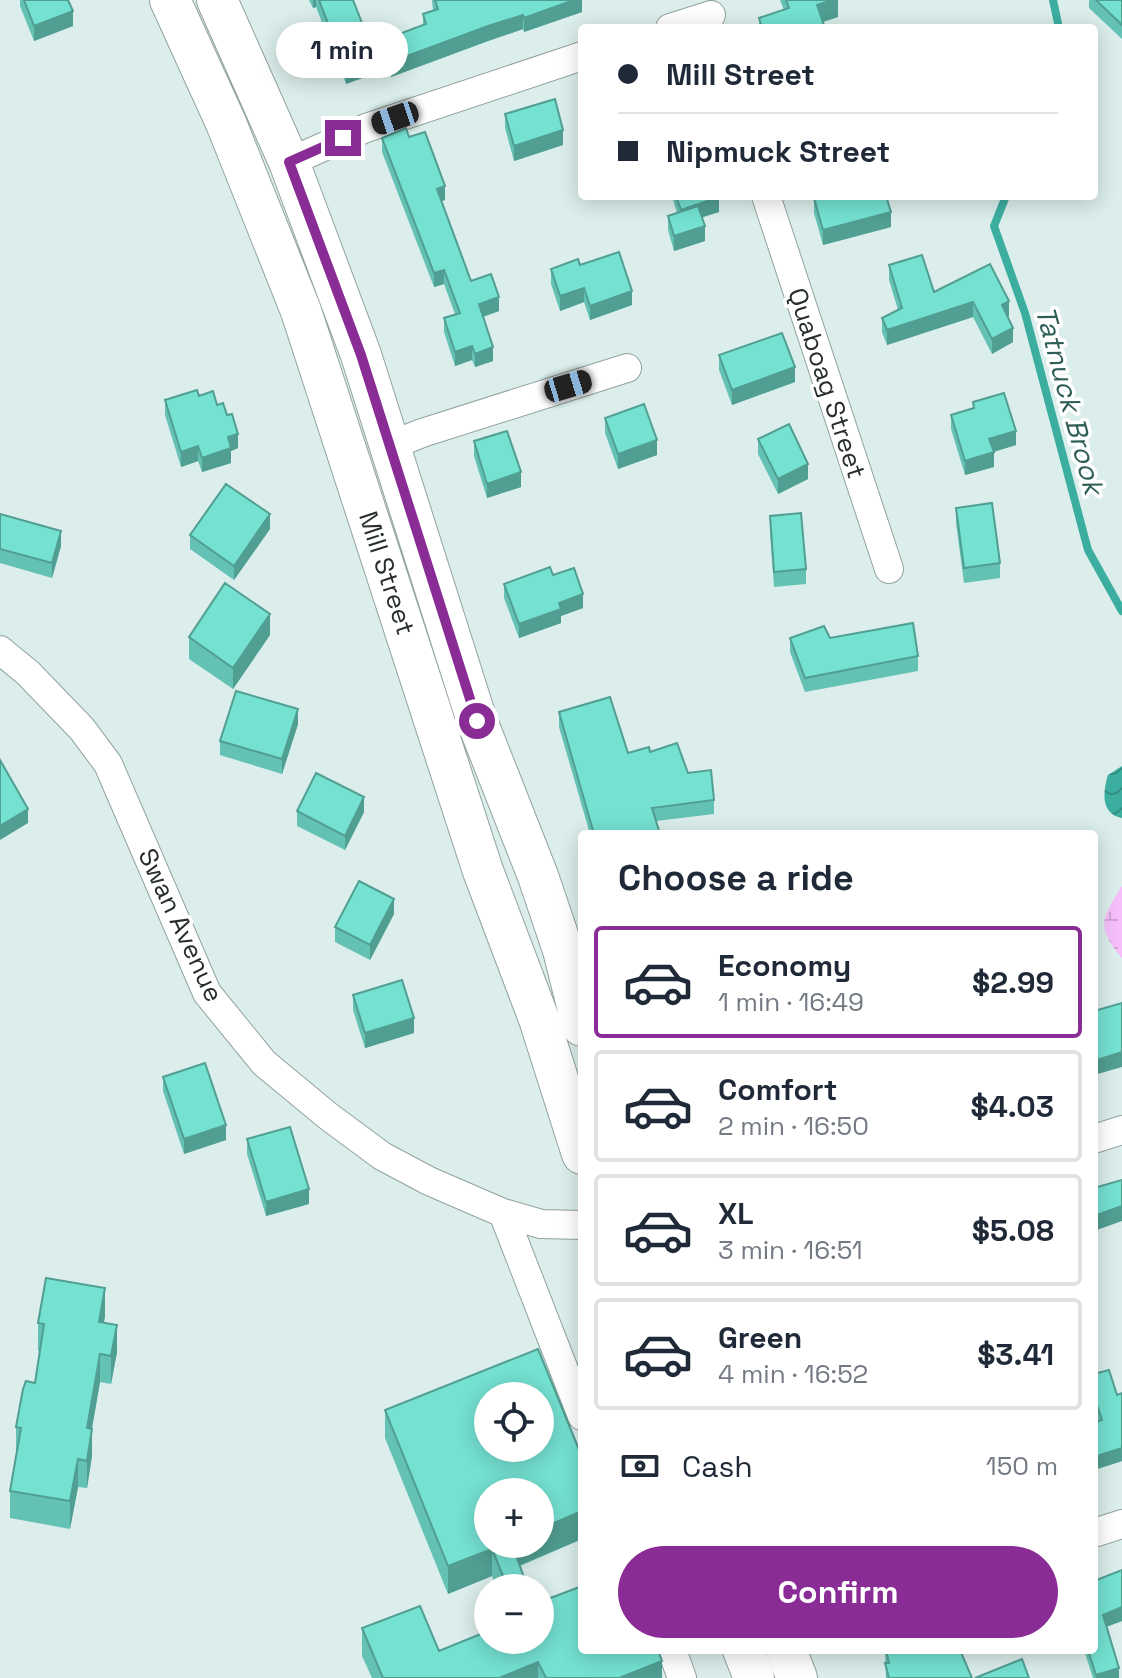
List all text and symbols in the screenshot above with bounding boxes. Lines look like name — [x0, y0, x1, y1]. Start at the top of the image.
callout: 1 min — [277, 22, 409, 78]
text: 1 min — [310, 33, 374, 67]
text: Mill Street — [666, 55, 815, 94]
car — [368, 99, 422, 137]
route end — [325, 120, 361, 156]
text: Nipmuck Street — [666, 132, 890, 171]
street label: Quaboag Street — [780, 283, 874, 483]
water label: Tatnuck Brook — [1028, 302, 1113, 501]
car — [542, 368, 594, 404]
street label: Mill Street — [351, 507, 423, 639]
route start — [459, 703, 495, 739]
street label: Swan Avenue — [131, 843, 231, 1007]
text: Choose a ride — [618, 855, 854, 901]
icon: car — [622, 946, 694, 1018]
text: Economy — [718, 946, 851, 985]
text: $2.99 — [972, 963, 1054, 1002]
text: 1 min · 16:49 — [718, 985, 864, 1019]
icon: car — [622, 1070, 694, 1142]
text: Comfort — [718, 1070, 837, 1109]
text: $4.03 — [970, 1087, 1054, 1126]
text: 2 min · 16:50 — [718, 1109, 869, 1143]
icon: car — [622, 1194, 694, 1266]
text: XL — [718, 1194, 754, 1233]
text: $5.08 — [972, 1211, 1054, 1250]
text: 3 min · 16:51 — [718, 1233, 863, 1267]
icon: car — [622, 1318, 694, 1390]
text: Green — [718, 1318, 802, 1357]
text: $3.41 — [977, 1335, 1054, 1374]
text: 4 min · 16:52 — [718, 1357, 868, 1391]
map controls — [474, 1382, 554, 1654]
button: locate — [474, 1382, 554, 1462]
icon: cash — [618, 1444, 662, 1488]
text: Cash — [682, 1447, 753, 1486]
text: 150 m — [986, 1449, 1058, 1483]
button: + — [474, 1478, 554, 1558]
button: Confirm — [618, 1546, 1058, 1638]
button: − — [474, 1574, 554, 1654]

